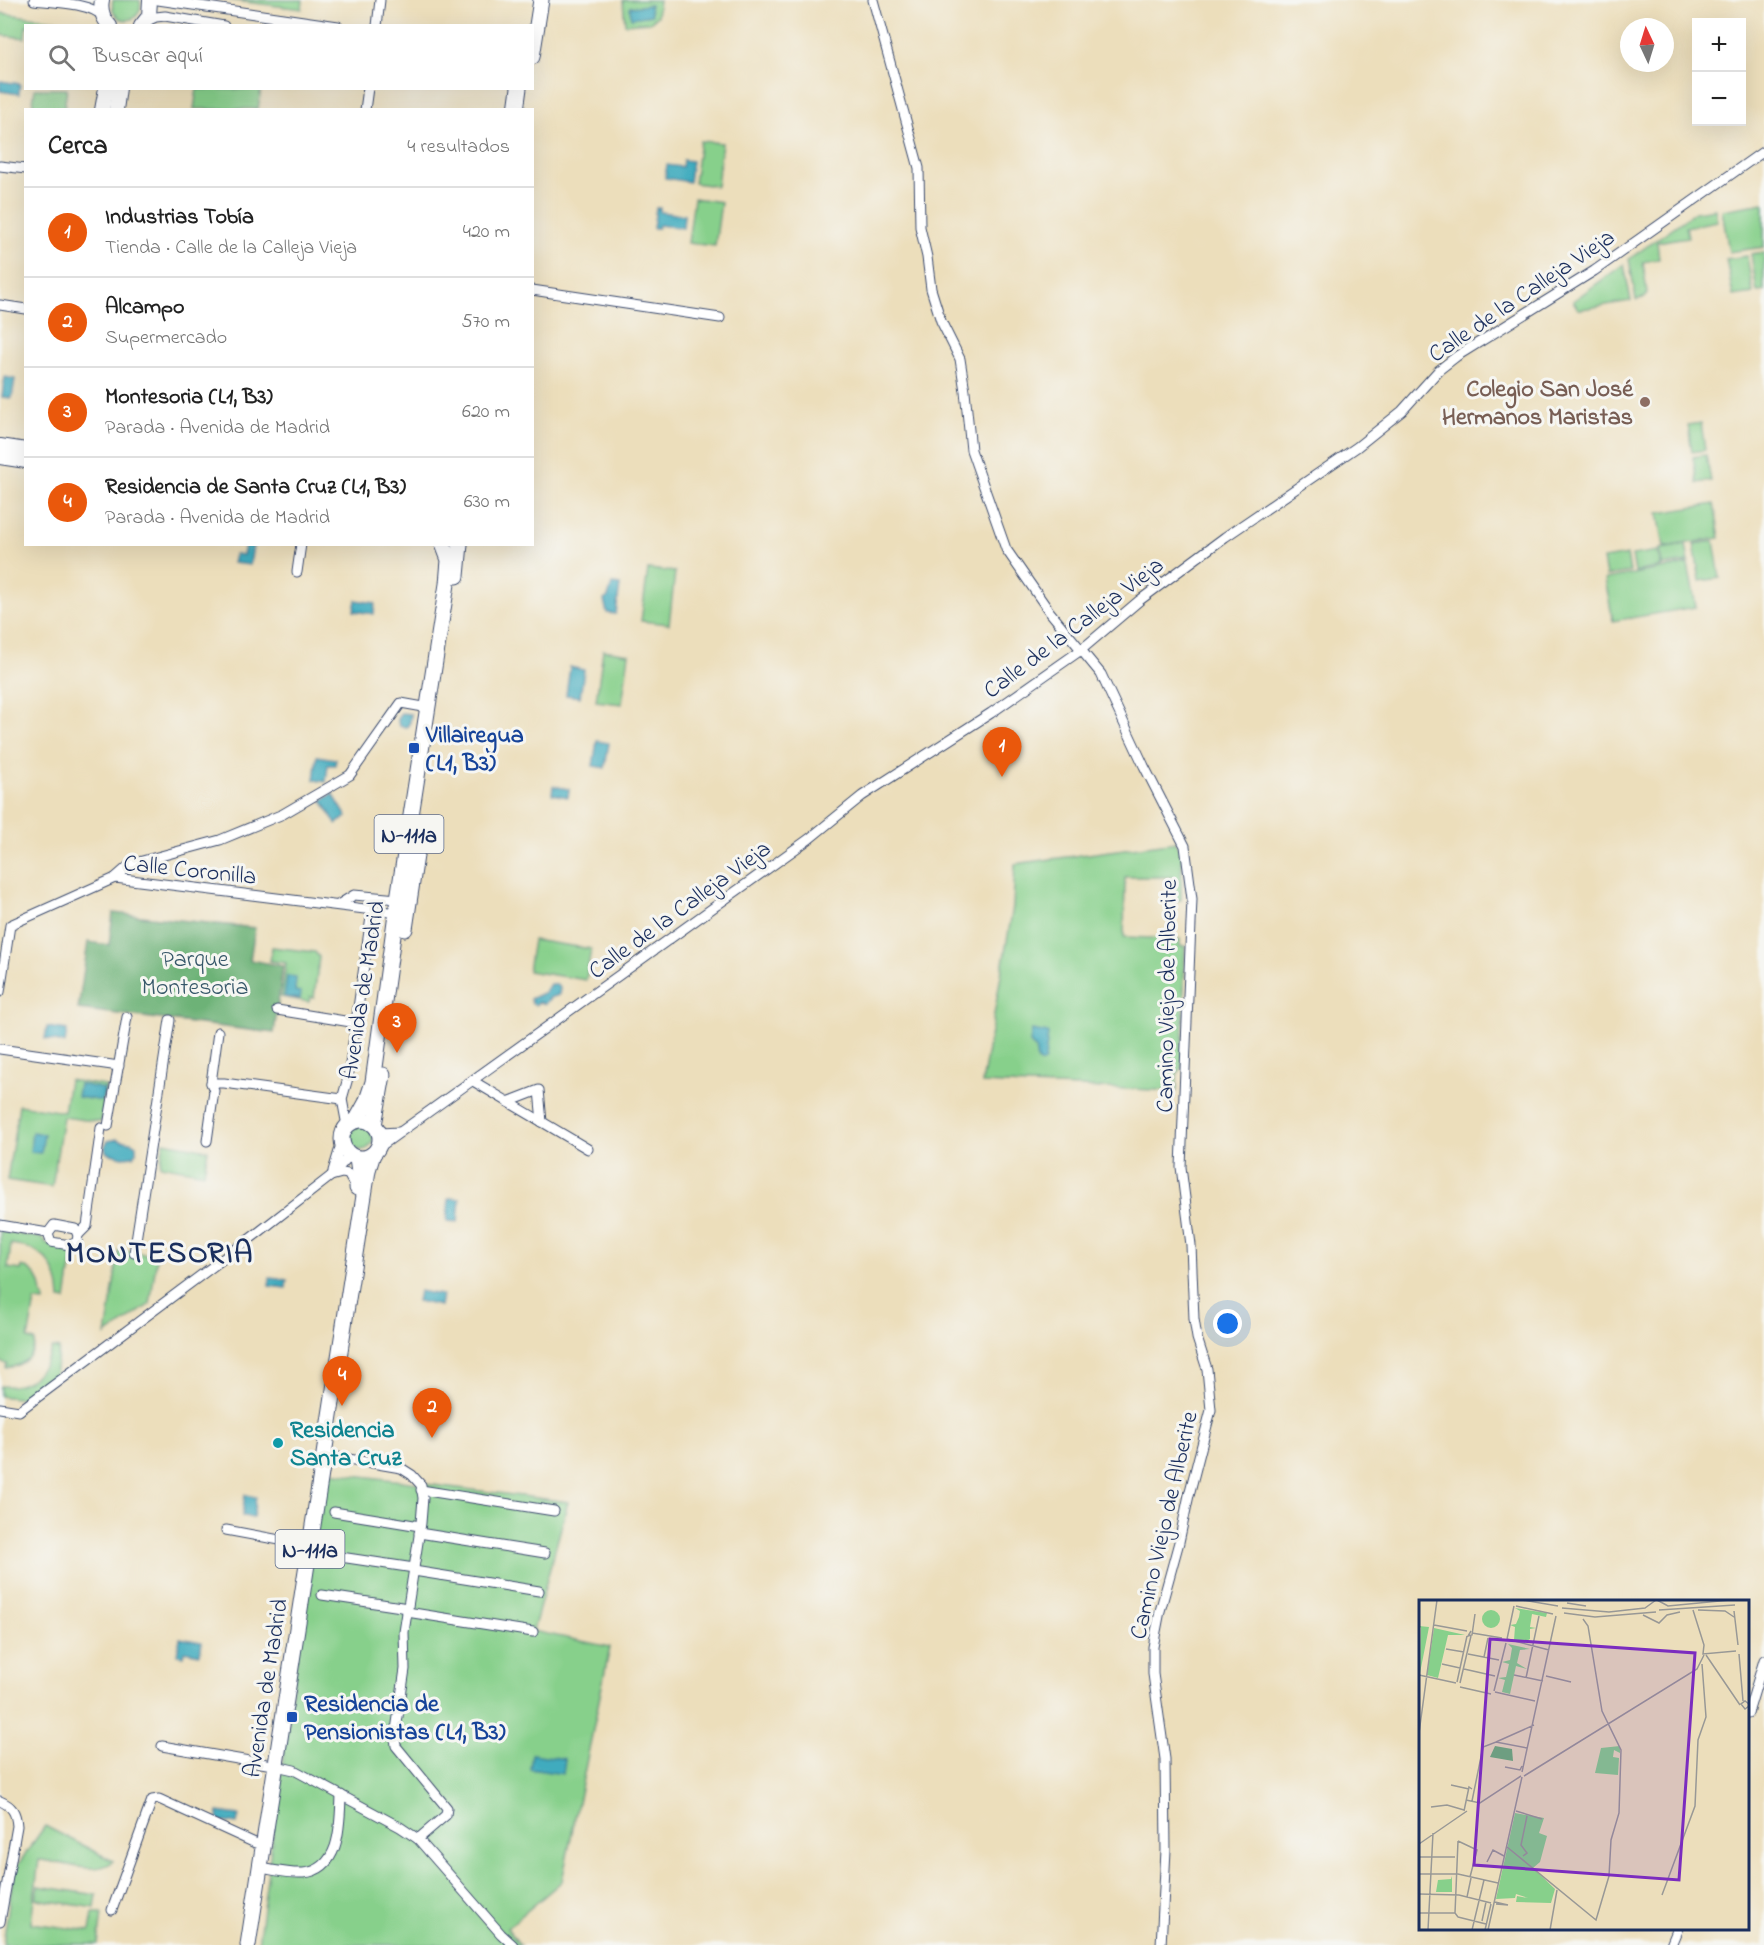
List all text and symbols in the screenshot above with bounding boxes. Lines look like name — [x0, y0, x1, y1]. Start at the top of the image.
north arrow — [1620, 18, 1674, 72]
map controls — [1692, 18, 1746, 126]
button: + — [1692, 18, 1746, 72]
search box — [24, 24, 534, 90]
icon: search — [45, 41, 78, 74]
text: Buscar aquí — [93, 41, 203, 73]
button: − — [1692, 72, 1746, 126]
text: Cerca — [48, 128, 108, 166]
text: 4 resultados — [407, 133, 510, 162]
text: Industrias Tobía — [105, 202, 254, 234]
text: 1 — [64, 218, 71, 247]
text: 420 m — [463, 218, 510, 247]
street label: Calle de la Calleja Vieja — [1422, 222, 1623, 373]
text: Tienda · Calle de la Calleja Vieja — [105, 234, 357, 263]
text: Alcampo — [105, 292, 184, 324]
text: 2 — [63, 308, 72, 337]
text: 570 m — [461, 308, 510, 337]
text: Supermercado — [105, 324, 227, 353]
place label: Colegio San José Hermanos Maristas — [1442, 373, 1634, 436]
text: Montesoria (L1, B3) — [105, 382, 273, 414]
marker: Colegio San José Hermanos Maristas — [1638, 395, 1652, 409]
text: 3 — [63, 398, 72, 427]
text: 620 m — [462, 398, 510, 427]
text: Parada · Avenida de Madrid — [105, 414, 330, 443]
text: Residencia de Santa Cruz (L1, B3) — [105, 472, 406, 504]
text: 4 — [63, 488, 72, 517]
text: 630 m — [464, 488, 510, 517]
text: Parada · Avenida de Madrid — [105, 504, 330, 533]
street label: Calle de la Calleja Vieja — [977, 549, 1172, 709]
place label: Villairegua (L1, B3) — [425, 719, 524, 782]
pin: 1 — [982, 728, 1022, 777]
marker: Villairegua (L1, B3) — [407, 741, 421, 755]
road number: N-111a — [374, 815, 444, 853]
street label: Calle de la Calleja Vieja — [582, 833, 779, 989]
street label: Calle Coronilla — [121, 847, 258, 896]
street label: Camino Viejo de Alberite — [1149, 879, 1188, 1113]
street label: Avenida de Madrid — [333, 898, 396, 1082]
park label: Parque Montesoria — [141, 943, 249, 1006]
pin: 3 — [378, 1004, 416, 1053]
district label: MONTESORIA — [66, 1233, 254, 1277]
your location — [1213, 1309, 1242, 1338]
pin: 4 — [322, 1356, 362, 1406]
pin: 2 — [412, 1388, 452, 1438]
street label: Camino Viejo de Alberite — [1122, 1408, 1209, 1643]
place label: Residencia Santa Cruz — [290, 1414, 402, 1477]
marker: Residencia Santa Cruz — [271, 1436, 285, 1450]
road number: N-111a — [276, 1530, 344, 1568]
street label: Avenida de Madrid — [236, 1596, 299, 1780]
inset map — [1419, 1600, 1749, 1930]
place label: Residencia de Pensionistas (L1, B3) — [304, 1688, 506, 1751]
marker: Residencia de Pensionistas (L1, B3) — [285, 1710, 299, 1724]

